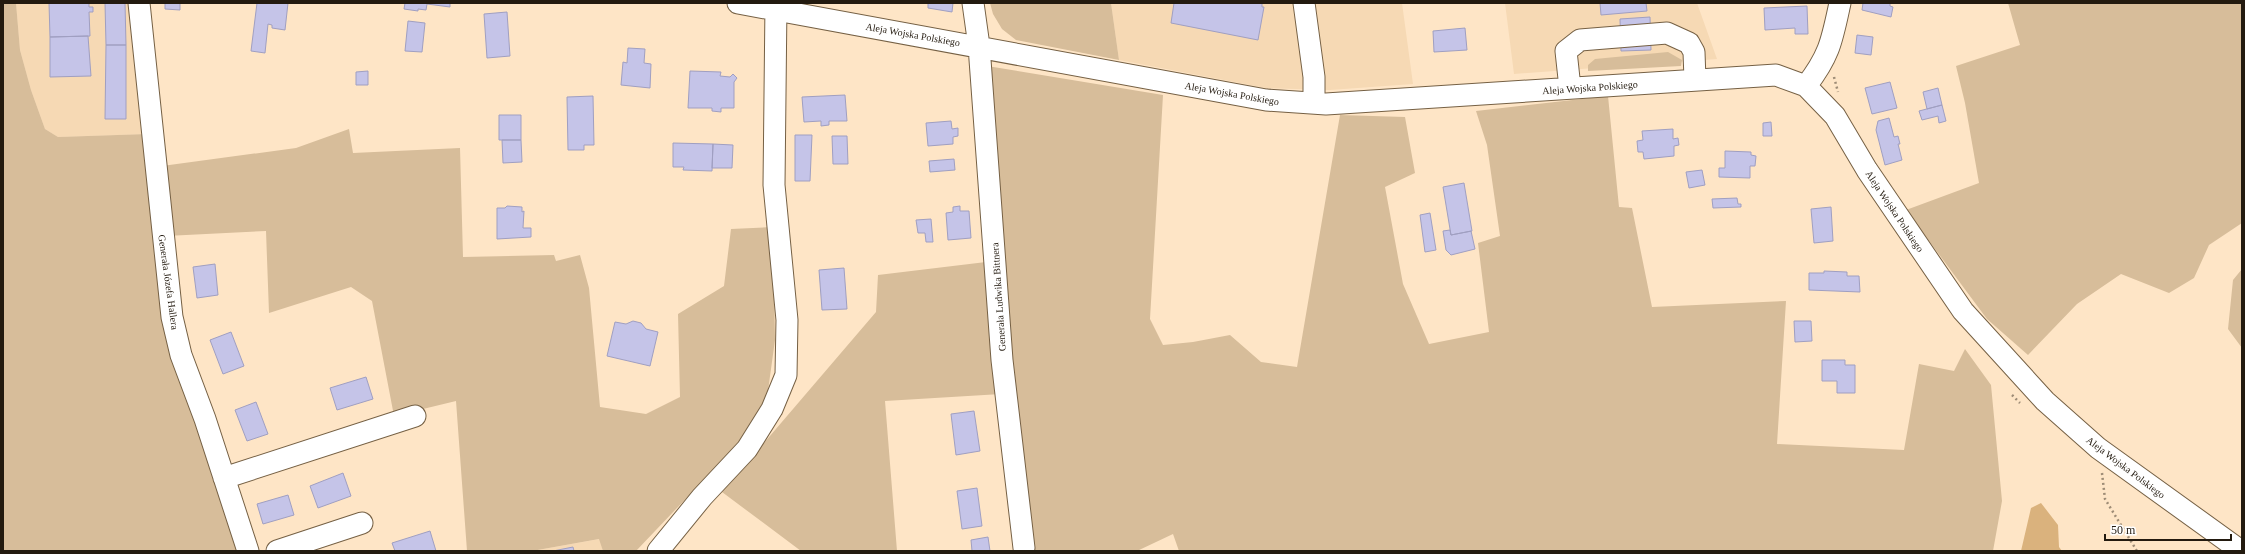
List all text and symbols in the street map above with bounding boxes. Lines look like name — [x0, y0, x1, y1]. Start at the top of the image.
street label: Aleja Wojska Polskiego — [865, 21, 961, 48]
street label: Aleja Wojska Polskiego — [1542, 79, 1638, 96]
street label: Aleja Wojska Polskiego — [1184, 80, 1280, 107]
street label: Aleja Wojska Polskiego — [1863, 169, 1926, 254]
street label: Generała Józefa Hallera — [156, 234, 181, 331]
street label: Generała Ludwika Bittnera — [989, 242, 1008, 352]
street label: Aleja Wojska Polskiego — [2084, 434, 2167, 501]
scale bar — [2105, 516, 2231, 542]
text: 50 m — [2111, 523, 2136, 537]

